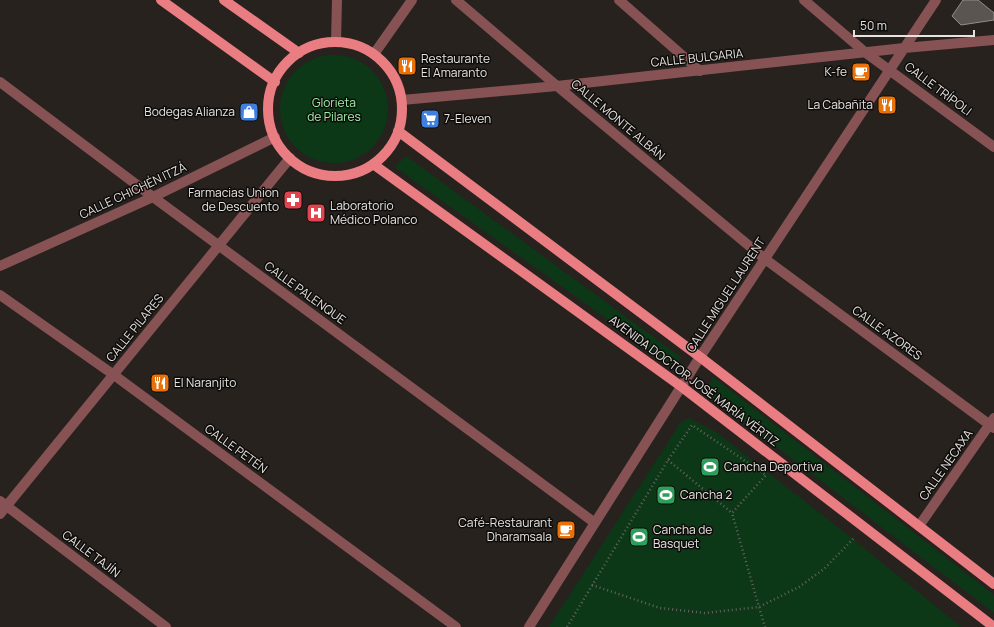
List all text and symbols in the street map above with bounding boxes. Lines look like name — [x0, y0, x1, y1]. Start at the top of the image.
scale bar — [854, 12, 974, 38]
text: 50 m — [860, 17, 887, 34]
street label: CALLE BULGARIA — [650, 44, 744, 71]
place label: Restaurante El Amaranto — [421, 50, 490, 81]
restaurant icon: Restaurante El Amaranto — [396, 55, 418, 77]
street label: CALLE TRÍPOLI — [901, 58, 975, 119]
cafe icon: K-fe — [850, 61, 872, 83]
place label: K-fe — [824, 63, 847, 80]
street label: CALLE MONTE ALBÁN — [568, 75, 669, 164]
park label: Glorieta de Pilares — [307, 94, 361, 125]
restaurant icon: La Cabañita — [876, 94, 898, 116]
place label: La Cabañita — [807, 96, 873, 113]
shop icon: Bodegas Alianza — [238, 101, 260, 123]
place label: Bodegas Alianza — [144, 103, 235, 120]
supermarket icon: 7-Eleven — [419, 108, 441, 130]
place label: 7-Eleven — [444, 110, 491, 127]
street label: CALLE CHICHÉN ITZÁ — [77, 158, 189, 223]
place label: Farmacias Union de Descuento — [188, 184, 279, 215]
pharmacy icon: Farmacias Union de Descuento — [282, 189, 304, 211]
place label: Laboratorio Médico Polanco — [330, 197, 417, 228]
hospital icon: Laboratorio Médico Polanco — [305, 202, 327, 224]
street label: CALLE MIGUEL LAURENT — [682, 233, 770, 355]
street label: CALLE PALENQUE — [261, 257, 350, 328]
street label: CALLE PILARES — [102, 290, 167, 365]
street label: CALLE AZORES — [849, 301, 926, 364]
street label: AVENIDA DOCTOR JOSÉ MARÍA VÉRTIZ — [606, 311, 783, 450]
restaurant icon: El Naranjito — [149, 372, 171, 394]
place label: El Naranjito — [174, 374, 236, 391]
street label: CALLE PETÉN — [201, 420, 271, 477]
street label: CALLE NECAXA — [915, 426, 977, 504]
sports icon: Cancha Deportiva — [699, 456, 721, 478]
place label: Cancha Deportiva — [724, 458, 823, 475]
sports icon: Cancha 2 — [655, 484, 677, 506]
place label: Cancha 2 — [680, 486, 732, 503]
place label: Café-Restaurant Dharamsala — [458, 514, 552, 545]
cafe icon: Café-Restaurant Dharamsala — [555, 519, 577, 541]
place label: Cancha de Basquet — [653, 521, 712, 552]
street label: CALLE TAJÍN — [59, 526, 124, 581]
sports icon: Cancha de Basquet — [628, 526, 650, 548]

